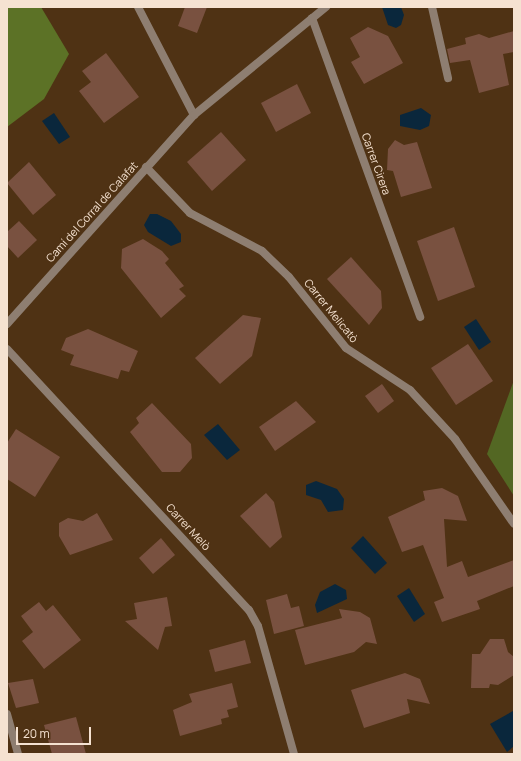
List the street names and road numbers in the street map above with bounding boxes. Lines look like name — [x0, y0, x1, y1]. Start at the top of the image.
street label: Carrer Cirera — [359, 131, 393, 197]
street label: Camí del Corral de Calafat — [43, 159, 141, 265]
street label: Carrer Melicatò — [301, 277, 361, 345]
street label: Carrer Melò — [163, 501, 213, 553]

